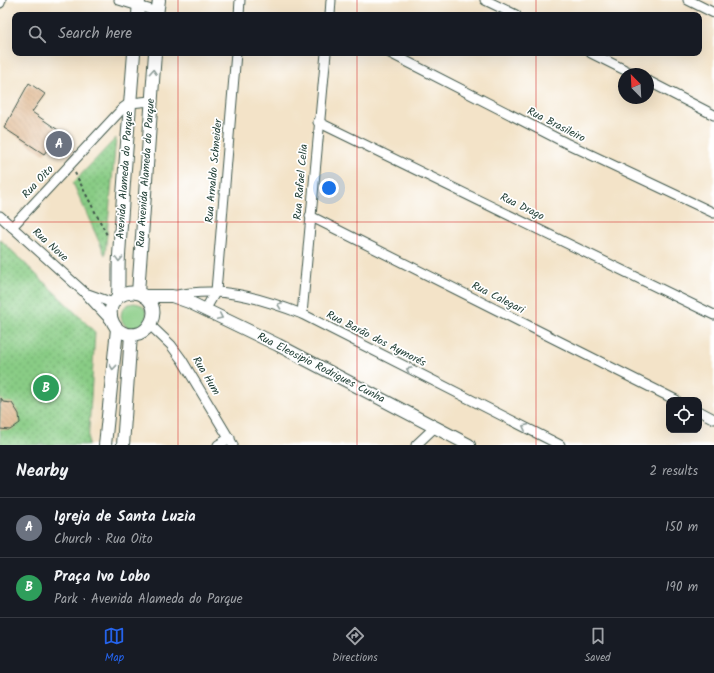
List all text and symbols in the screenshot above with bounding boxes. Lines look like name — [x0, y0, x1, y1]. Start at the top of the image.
search box — [12, 12, 702, 56]
text: Search here — [58, 22, 132, 46]
icon: search — [26, 23, 48, 45]
north arrow — [618, 68, 654, 104]
one-way arrow — [149, 69, 158, 75]
street label: Rua Avenida Alameda do Parque — [132, 98, 160, 248]
street label: Rua Brasileiro — [524, 103, 588, 147]
street label: Avenida Alameda do Parque — [112, 110, 138, 240]
street label: Rua Arnaldo Schneider — [200, 117, 228, 224]
pin: A — [46, 129, 72, 159]
street label: Rua Rafael Celia — [289, 143, 313, 221]
street label: Rua Oito — [18, 161, 58, 203]
your location — [319, 178, 339, 198]
street label: Rua Drago — [497, 189, 547, 225]
street label: Rua Nove — [28, 224, 72, 266]
one-way arrow — [115, 256, 123, 262]
street label: Rua Calegari — [468, 277, 528, 319]
one-way arrow — [276, 302, 283, 310]
street label: Rua Barão dos Aymorés — [323, 306, 429, 372]
one-way arrow — [216, 312, 223, 320]
street label: Rua Eleosipio Rodrigues Cunha — [254, 328, 388, 408]
street label: Rua Hum — [187, 353, 225, 399]
one-way arrow — [109, 364, 118, 370]
one-way arrow — [405, 367, 413, 374]
pin: B — [33, 373, 59, 403]
map controls — [666, 397, 702, 433]
button: locate — [666, 397, 702, 433]
one-way arrow — [522, 424, 529, 432]
text: Nearby — [16, 458, 68, 485]
text: 2 results — [650, 461, 698, 482]
text: Igreja de Santa Luzia — [54, 505, 196, 529]
text: A — [25, 517, 33, 538]
text: 150 m — [665, 517, 698, 538]
text: Church · Rua Oito — [54, 529, 153, 550]
text: Praça Ivo Lobo — [54, 565, 150, 589]
text: B — [25, 577, 33, 598]
text: 190 m — [666, 577, 698, 598]
text: Park · Avenida Alameda do Parque — [54, 589, 243, 610]
tab: Map — [103, 625, 125, 667]
tab: Directions — [332, 625, 378, 667]
tab: Saved — [585, 625, 611, 667]

